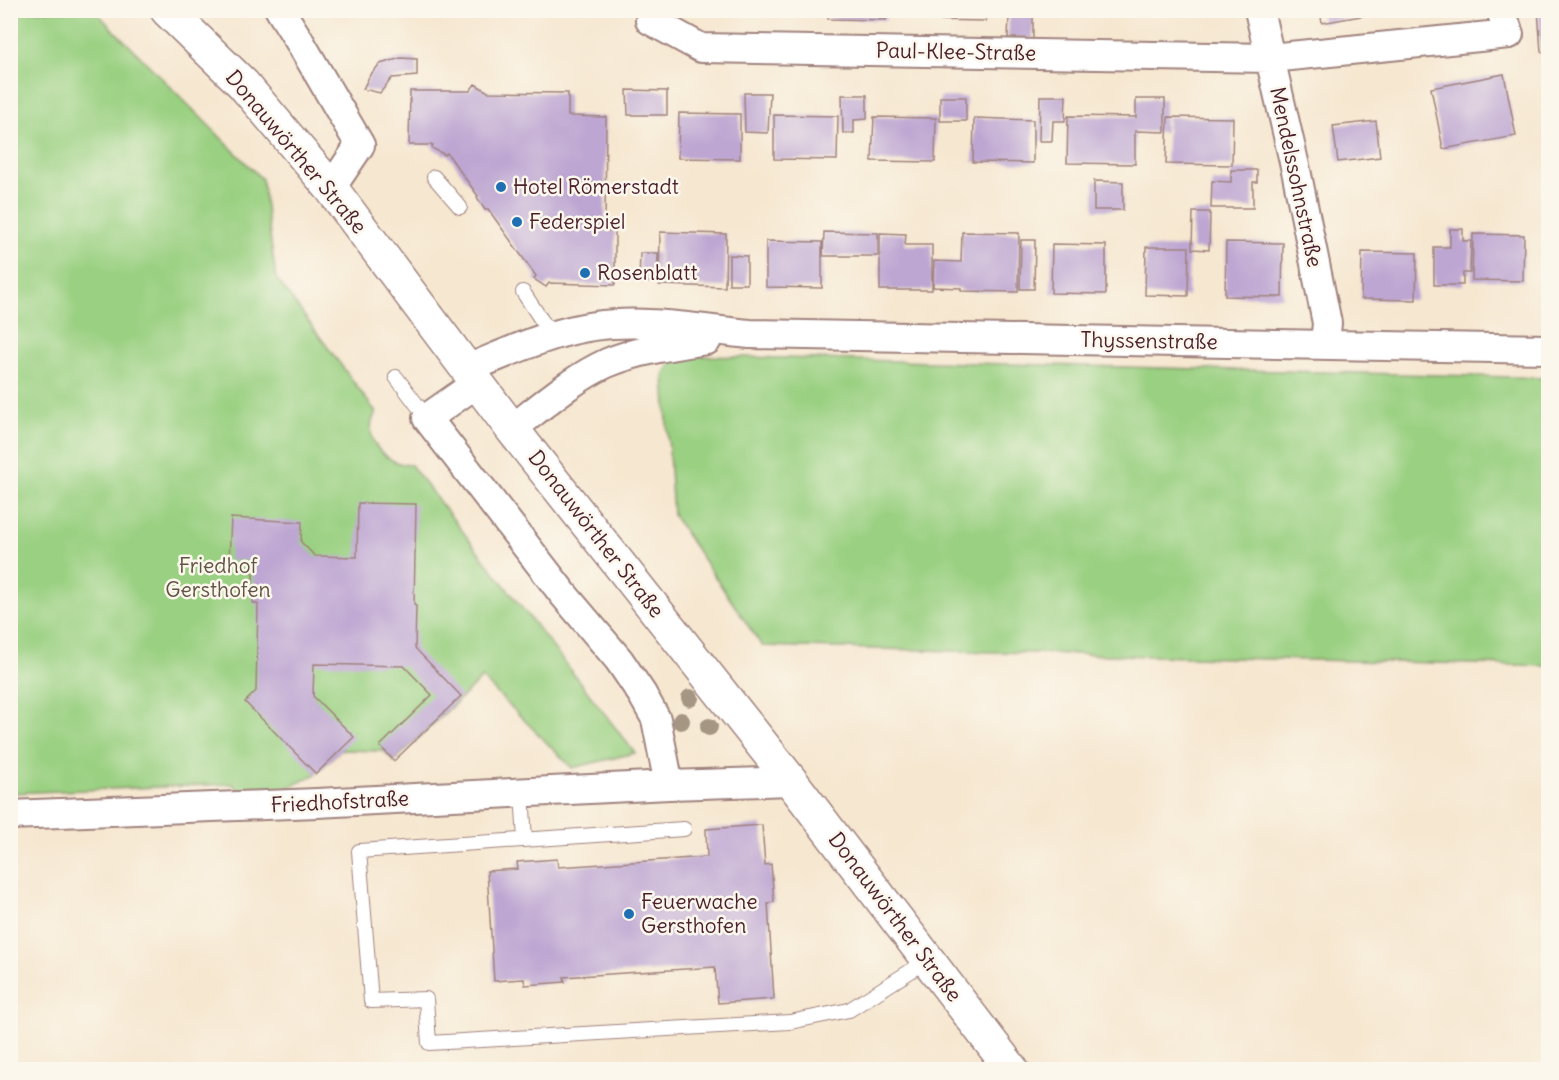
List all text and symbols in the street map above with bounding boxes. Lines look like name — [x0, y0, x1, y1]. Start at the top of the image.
street label: Paul-Klee-Straße — [876, 37, 1036, 66]
street label: Donauwörther Straße — [220, 64, 373, 239]
street label: Mendelssohnstraße — [1264, 84, 1329, 269]
place label: Hotel Römerstadt — [513, 173, 679, 200]
marker: Hotel Römerstadt — [494, 180, 508, 194]
place label: Federspiel — [529, 208, 625, 235]
marker: Federspiel — [510, 215, 524, 229]
place label: Rosenblatt — [597, 259, 697, 286]
marker: Rosenblatt — [578, 266, 592, 280]
street label: Thyssenstraße — [1080, 326, 1218, 355]
street label: Donauwörther Straße — [523, 444, 670, 623]
park label: Friedhof Gersthofen — [165, 552, 271, 603]
street label: Friedhofstraße — [270, 784, 410, 819]
street label: Donauwörther Straße — [823, 827, 968, 1007]
place label: Feuerwache Gersthofen — [641, 888, 758, 939]
marker: Feuerwache Gersthofen — [622, 907, 636, 921]

